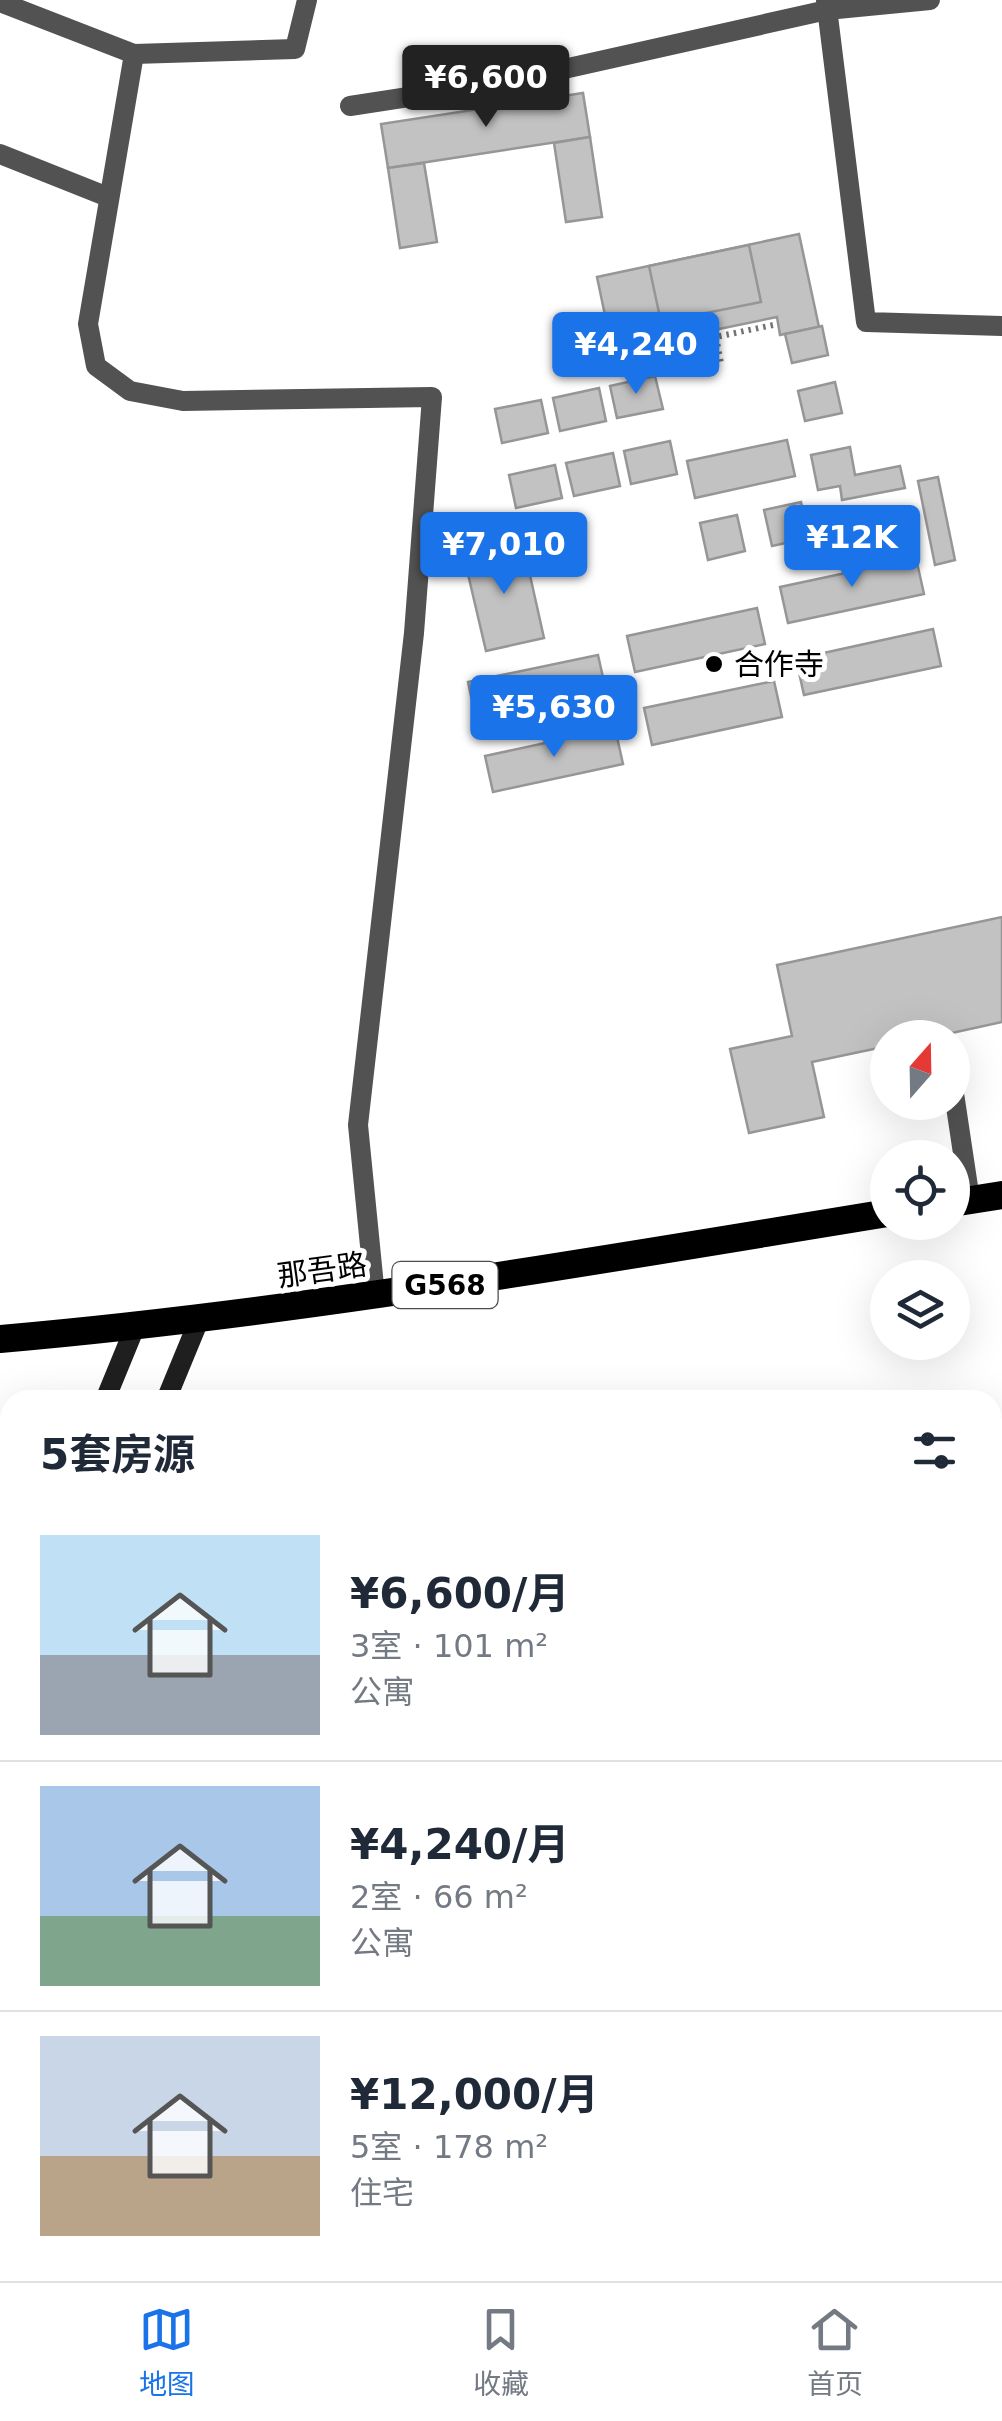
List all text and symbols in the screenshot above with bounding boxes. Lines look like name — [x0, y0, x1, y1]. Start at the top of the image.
pin: ¥6,600 — [405, 45, 567, 130]
text: ¥6,600 — [424, 58, 548, 96]
pin: ¥4,240 — [555, 312, 717, 397]
text: ¥4,240 — [574, 325, 698, 363]
pin: ¥12K — [793, 505, 911, 590]
pin: ¥7,010 — [423, 512, 585, 597]
text: ¥12K — [806, 518, 898, 556]
text: ¥7,010 — [442, 525, 566, 563]
place label: 合作寺 — [734, 647, 824, 682]
marker: 合作寺 — [703, 653, 725, 675]
pin: ¥5,630 — [473, 675, 635, 760]
text: ¥5,630 — [492, 688, 616, 726]
north arrow — [870, 1020, 970, 1120]
map controls — [870, 1020, 970, 1360]
button: locate — [870, 1140, 970, 1240]
street label: 那吾路 — [275, 1246, 369, 1294]
button: layers — [870, 1260, 970, 1360]
road number: G568 — [392, 1262, 498, 1308]
icon: filters — [907, 1423, 962, 1478]
text: 5套房源 — [40, 1430, 195, 1479]
text: ¥6,600/月 — [350, 1569, 569, 1618]
icon: home — [120, 1575, 240, 1695]
text: 3室 · 101 m² — [350, 1627, 548, 1665]
text: 公寓 — [350, 1673, 414, 1711]
text: ¥4,240/月 — [350, 1820, 569, 1869]
icon: home — [120, 1826, 240, 1946]
text: 2室 · 66 m² — [350, 1878, 528, 1916]
text: 公寓 — [350, 1924, 414, 1962]
text: ¥12,000/月 — [350, 2070, 599, 2119]
icon: home — [120, 2076, 240, 2196]
text: 5室 · 178 m² — [350, 2128, 548, 2166]
text: 住宅 — [350, 2174, 414, 2212]
tab: 地图 — [139, 2302, 195, 2402]
tab: 收藏 — [473, 2302, 529, 2402]
tab: 首页 — [807, 2302, 863, 2402]

